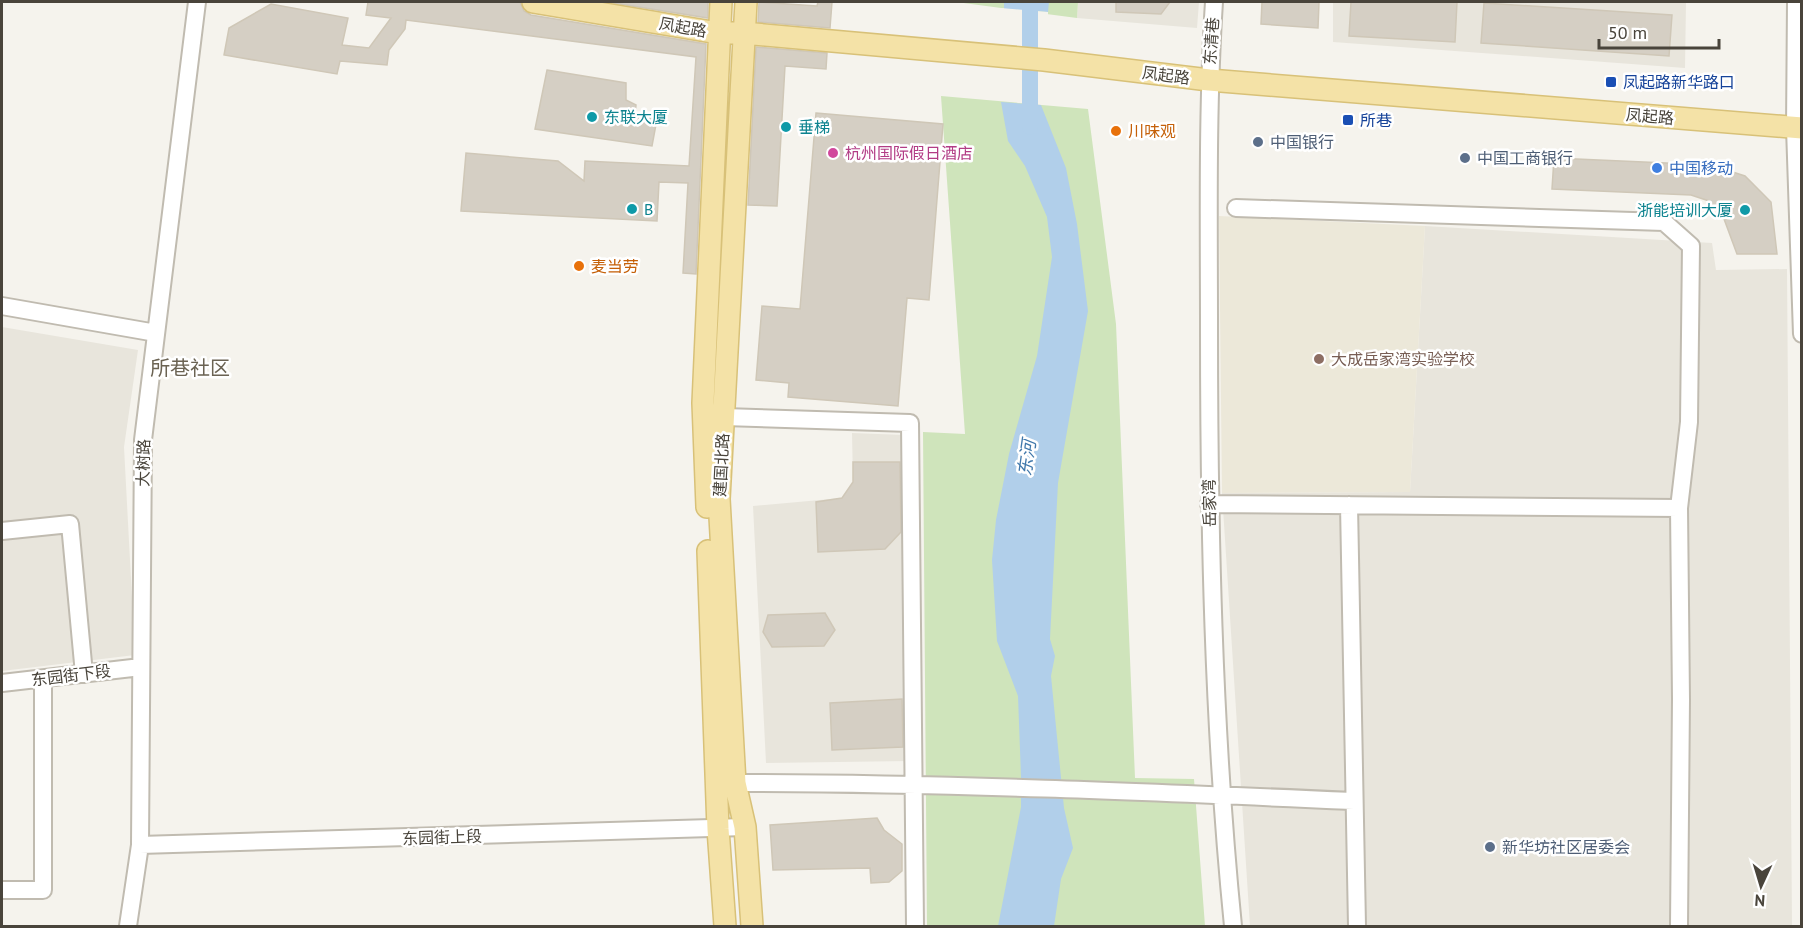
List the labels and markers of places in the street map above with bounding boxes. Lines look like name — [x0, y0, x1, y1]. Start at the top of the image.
place label: 凤起路新华路口 — [1623, 72, 1735, 92]
marker: 凤起路新华路口 — [1604, 75, 1618, 89]
place label: 东联大厦 — [604, 107, 668, 127]
marker: 东联大厦 — [585, 110, 599, 124]
place label: 所巷 — [1360, 110, 1392, 130]
marker: 所巷 — [1341, 113, 1355, 127]
place label: 垂梯 — [798, 117, 830, 137]
marker: 垂梯 — [779, 120, 793, 134]
place label: 川味观 — [1128, 121, 1176, 141]
marker: 川味观 — [1109, 124, 1123, 138]
place label: 中国银行 — [1270, 132, 1334, 152]
marker: 中国银行 — [1251, 135, 1265, 149]
place label: 杭州国际假日酒店 — [845, 143, 973, 163]
marker: 杭州国际假日酒店 — [826, 146, 840, 160]
place label: 中国工商银行 — [1477, 148, 1573, 168]
marker: 中国工商银行 — [1458, 151, 1472, 165]
place label: 中国移动 — [1669, 158, 1733, 178]
marker: 中国移动 — [1650, 161, 1664, 175]
place label: B — [644, 199, 653, 219]
place label: 浙能培训大厦 — [1637, 200, 1733, 220]
marker: B — [625, 202, 639, 216]
marker: 浙能培训大厦 — [1738, 203, 1752, 217]
place label: 麦当劳 — [591, 256, 639, 276]
marker: 麦当劳 — [572, 259, 586, 273]
place label: 大成岳家湾实验学校 — [1331, 349, 1475, 369]
marker: 大成岳家湾实验学校 — [1312, 352, 1326, 366]
place label: 新华坊社区居委会 — [1502, 837, 1630, 857]
marker: 新华坊社区居委会 — [1483, 840, 1497, 854]

